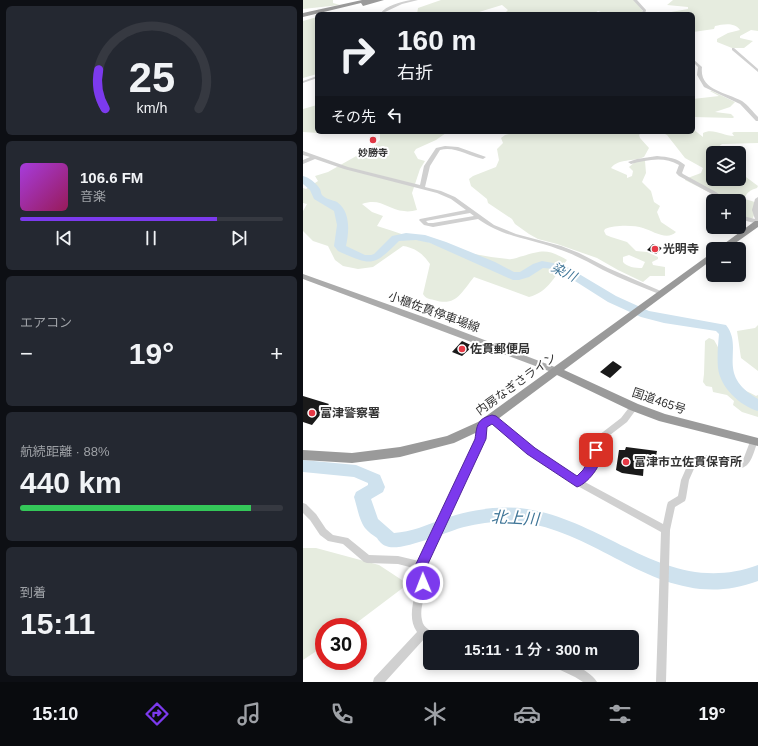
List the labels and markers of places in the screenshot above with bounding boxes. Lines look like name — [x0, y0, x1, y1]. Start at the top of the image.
marker: 妙勝寺 — [368, 135, 378, 145]
place label: 妙勝寺 — [358, 147, 388, 158]
place label: 光明寺 — [663, 242, 699, 256]
marker: 光明寺 — [650, 244, 660, 254]
place label: 佐貫郵便局 — [470, 342, 530, 356]
marker: 佐貫郵便局 — [457, 344, 467, 354]
place label: 富津警察署 — [320, 406, 380, 420]
marker: 富津警察署 — [307, 408, 317, 418]
pin — [579, 433, 613, 467]
place label: 富津市立佐貫保育所 — [634, 455, 742, 469]
marker: 富津市立佐貫保育所 — [621, 457, 631, 467]

